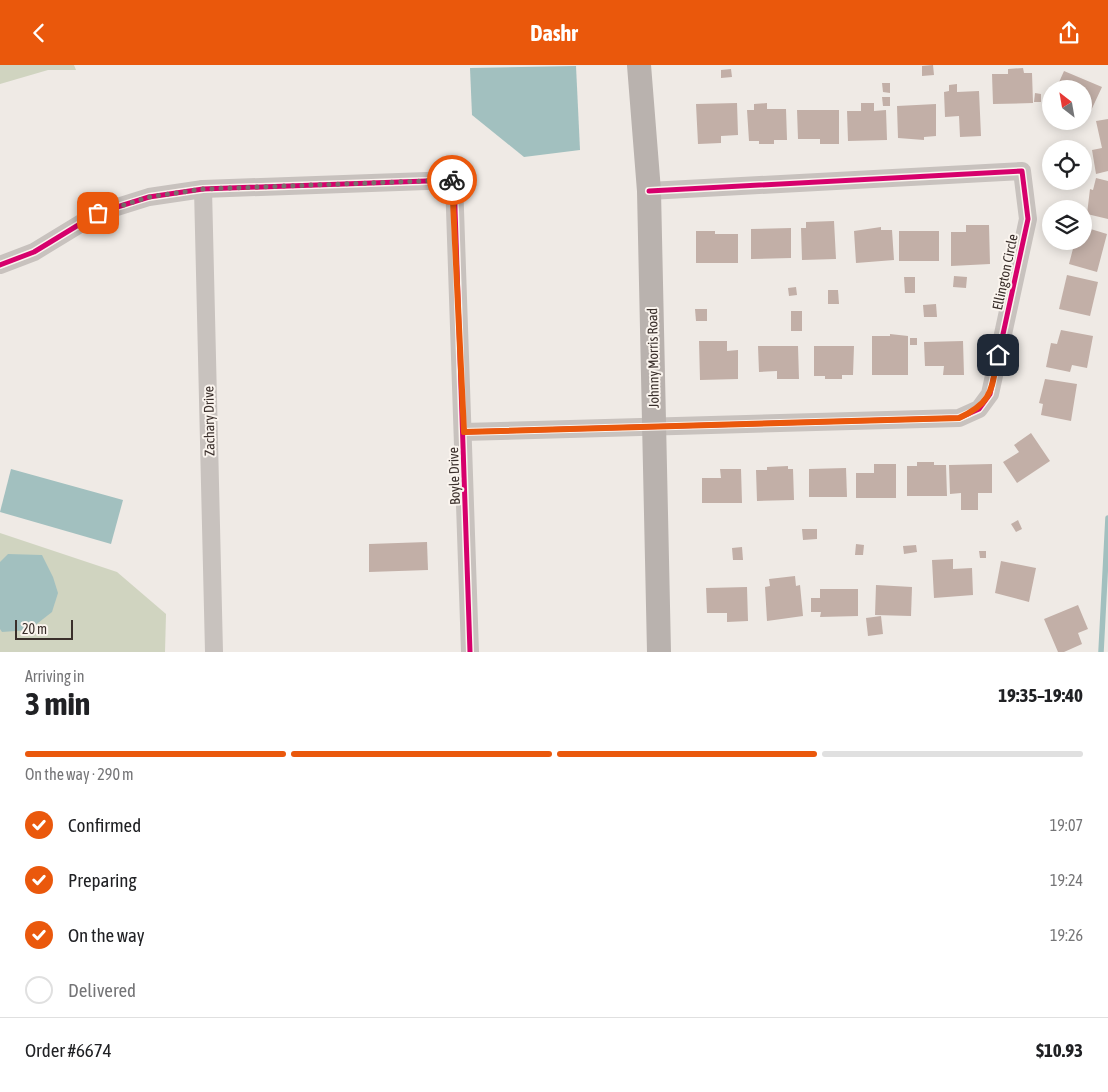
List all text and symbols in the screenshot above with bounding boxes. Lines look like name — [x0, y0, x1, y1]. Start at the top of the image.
icon: back — [25, 19, 53, 47]
icon: share — [1055, 19, 1083, 47]
text: Dashr — [530, 20, 578, 46]
north arrow — [1042, 80, 1092, 130]
map controls — [1042, 80, 1092, 250]
button: locate — [1042, 140, 1092, 190]
courier — [427, 155, 477, 205]
icon: bike — [438, 166, 466, 194]
pin — [77, 192, 119, 234]
icon: bag — [84, 199, 112, 227]
button: layers — [1042, 200, 1092, 250]
street label: Ellington Circle — [989, 233, 1021, 311]
street label: Johnny Morris Road — [644, 308, 662, 408]
pin — [977, 334, 1019, 376]
icon: home — [984, 341, 1012, 369]
street label: Zachary Drive — [200, 386, 218, 456]
street label: Boyle Drive — [445, 447, 463, 505]
scale bar — [15, 617, 72, 640]
text: 20 m — [22, 621, 47, 637]
text: Arriving in — [25, 667, 85, 685]
text: 19:35–19:40 — [998, 684, 1083, 706]
text: 3 min — [25, 685, 90, 722]
text: On the way · 290 m — [25, 765, 134, 783]
icon: check — [25, 811, 53, 839]
text: Confirmed — [68, 814, 141, 836]
text: 19:07 — [1050, 816, 1083, 834]
icon: check — [25, 866, 53, 894]
text: Preparing — [68, 869, 137, 891]
text: 19:24 — [1050, 871, 1083, 889]
icon: check — [25, 921, 53, 949]
text: On the way — [68, 924, 145, 946]
text: 19:26 — [1050, 926, 1083, 944]
text: Delivered — [68, 979, 136, 1001]
text: Order #6674 — [25, 1039, 112, 1061]
text: $10.93 — [1036, 1039, 1083, 1061]

